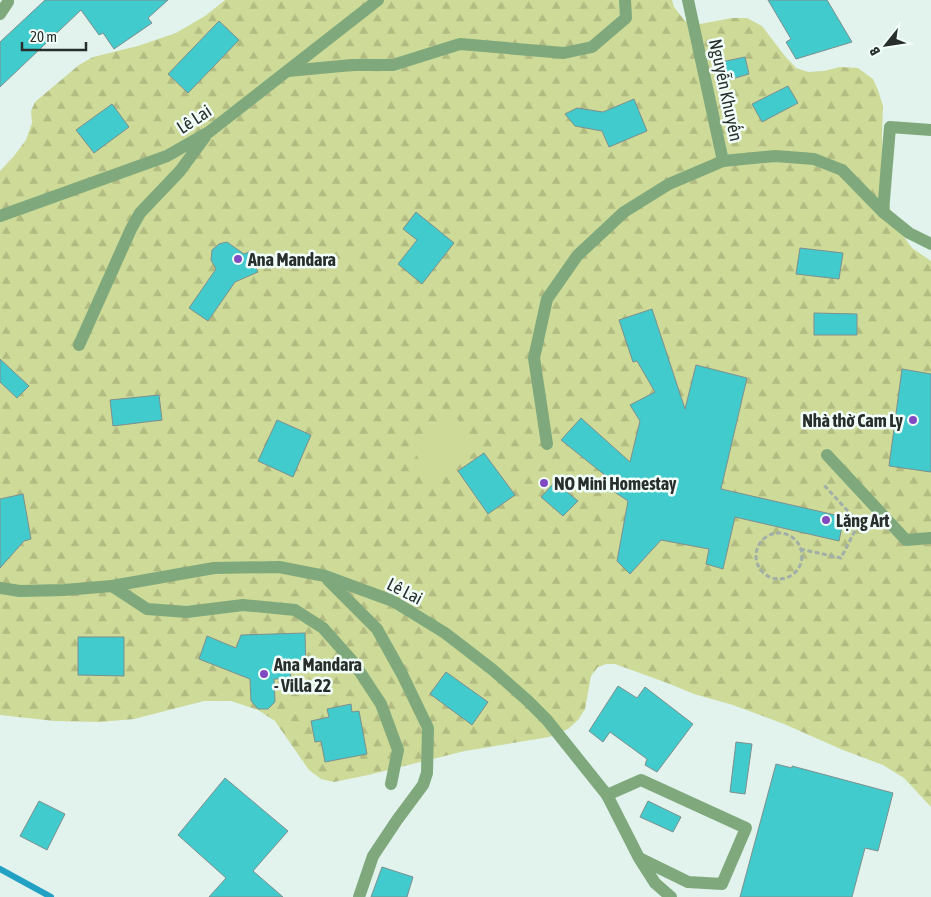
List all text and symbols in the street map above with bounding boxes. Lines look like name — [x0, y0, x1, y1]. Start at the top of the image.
scale bar — [22, 20, 86, 52]
north arrow — [861, 20, 911, 70]
text: 20 m — [30, 28, 57, 45]
street label: Nguyễn Khuyến — [705, 37, 748, 143]
text: B — [866, 44, 883, 58]
street label: Lê Lai — [173, 100, 215, 138]
place label: Ana Mandara — [247, 249, 336, 270]
marker: Ana Mandara — [232, 253, 244, 265]
place label: Nhà thờ Cam Ly — [802, 410, 904, 431]
marker: Nhà thờ Cam Ly — [907, 414, 919, 426]
place label: NO Mini Homestay — [554, 473, 677, 494]
marker: NO Mini Homestay — [538, 477, 550, 489]
place label: Lặng Art — [836, 510, 890, 531]
marker: Lặng Art — [820, 514, 832, 526]
street label: Lê Lai — [384, 573, 426, 609]
place label: Ana Mandara - Villa 22 — [273, 654, 362, 696]
marker: Ana Mandara - Villa 22 — [258, 668, 270, 680]

